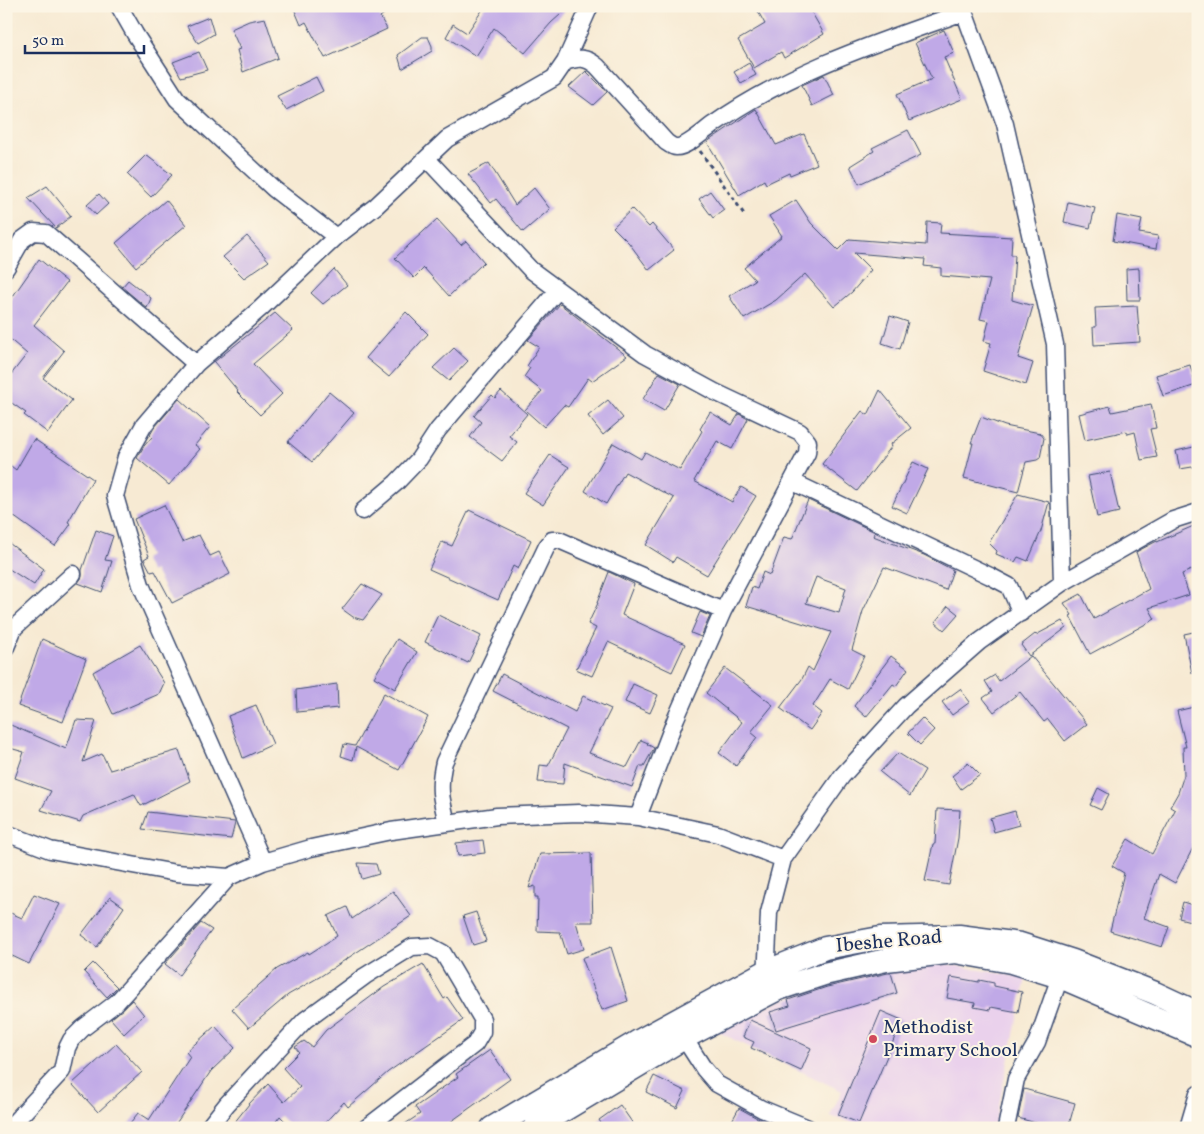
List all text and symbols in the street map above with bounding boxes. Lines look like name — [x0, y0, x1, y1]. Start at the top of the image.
scale bar — [25, 22, 144, 54]
text: 50 m — [32, 31, 64, 52]
street label: Ibeshe Road — [835, 923, 943, 961]
place label: Methodist Primary School — [883, 1014, 1018, 1065]
marker: Methodist Primary School — [867, 1033, 879, 1045]

